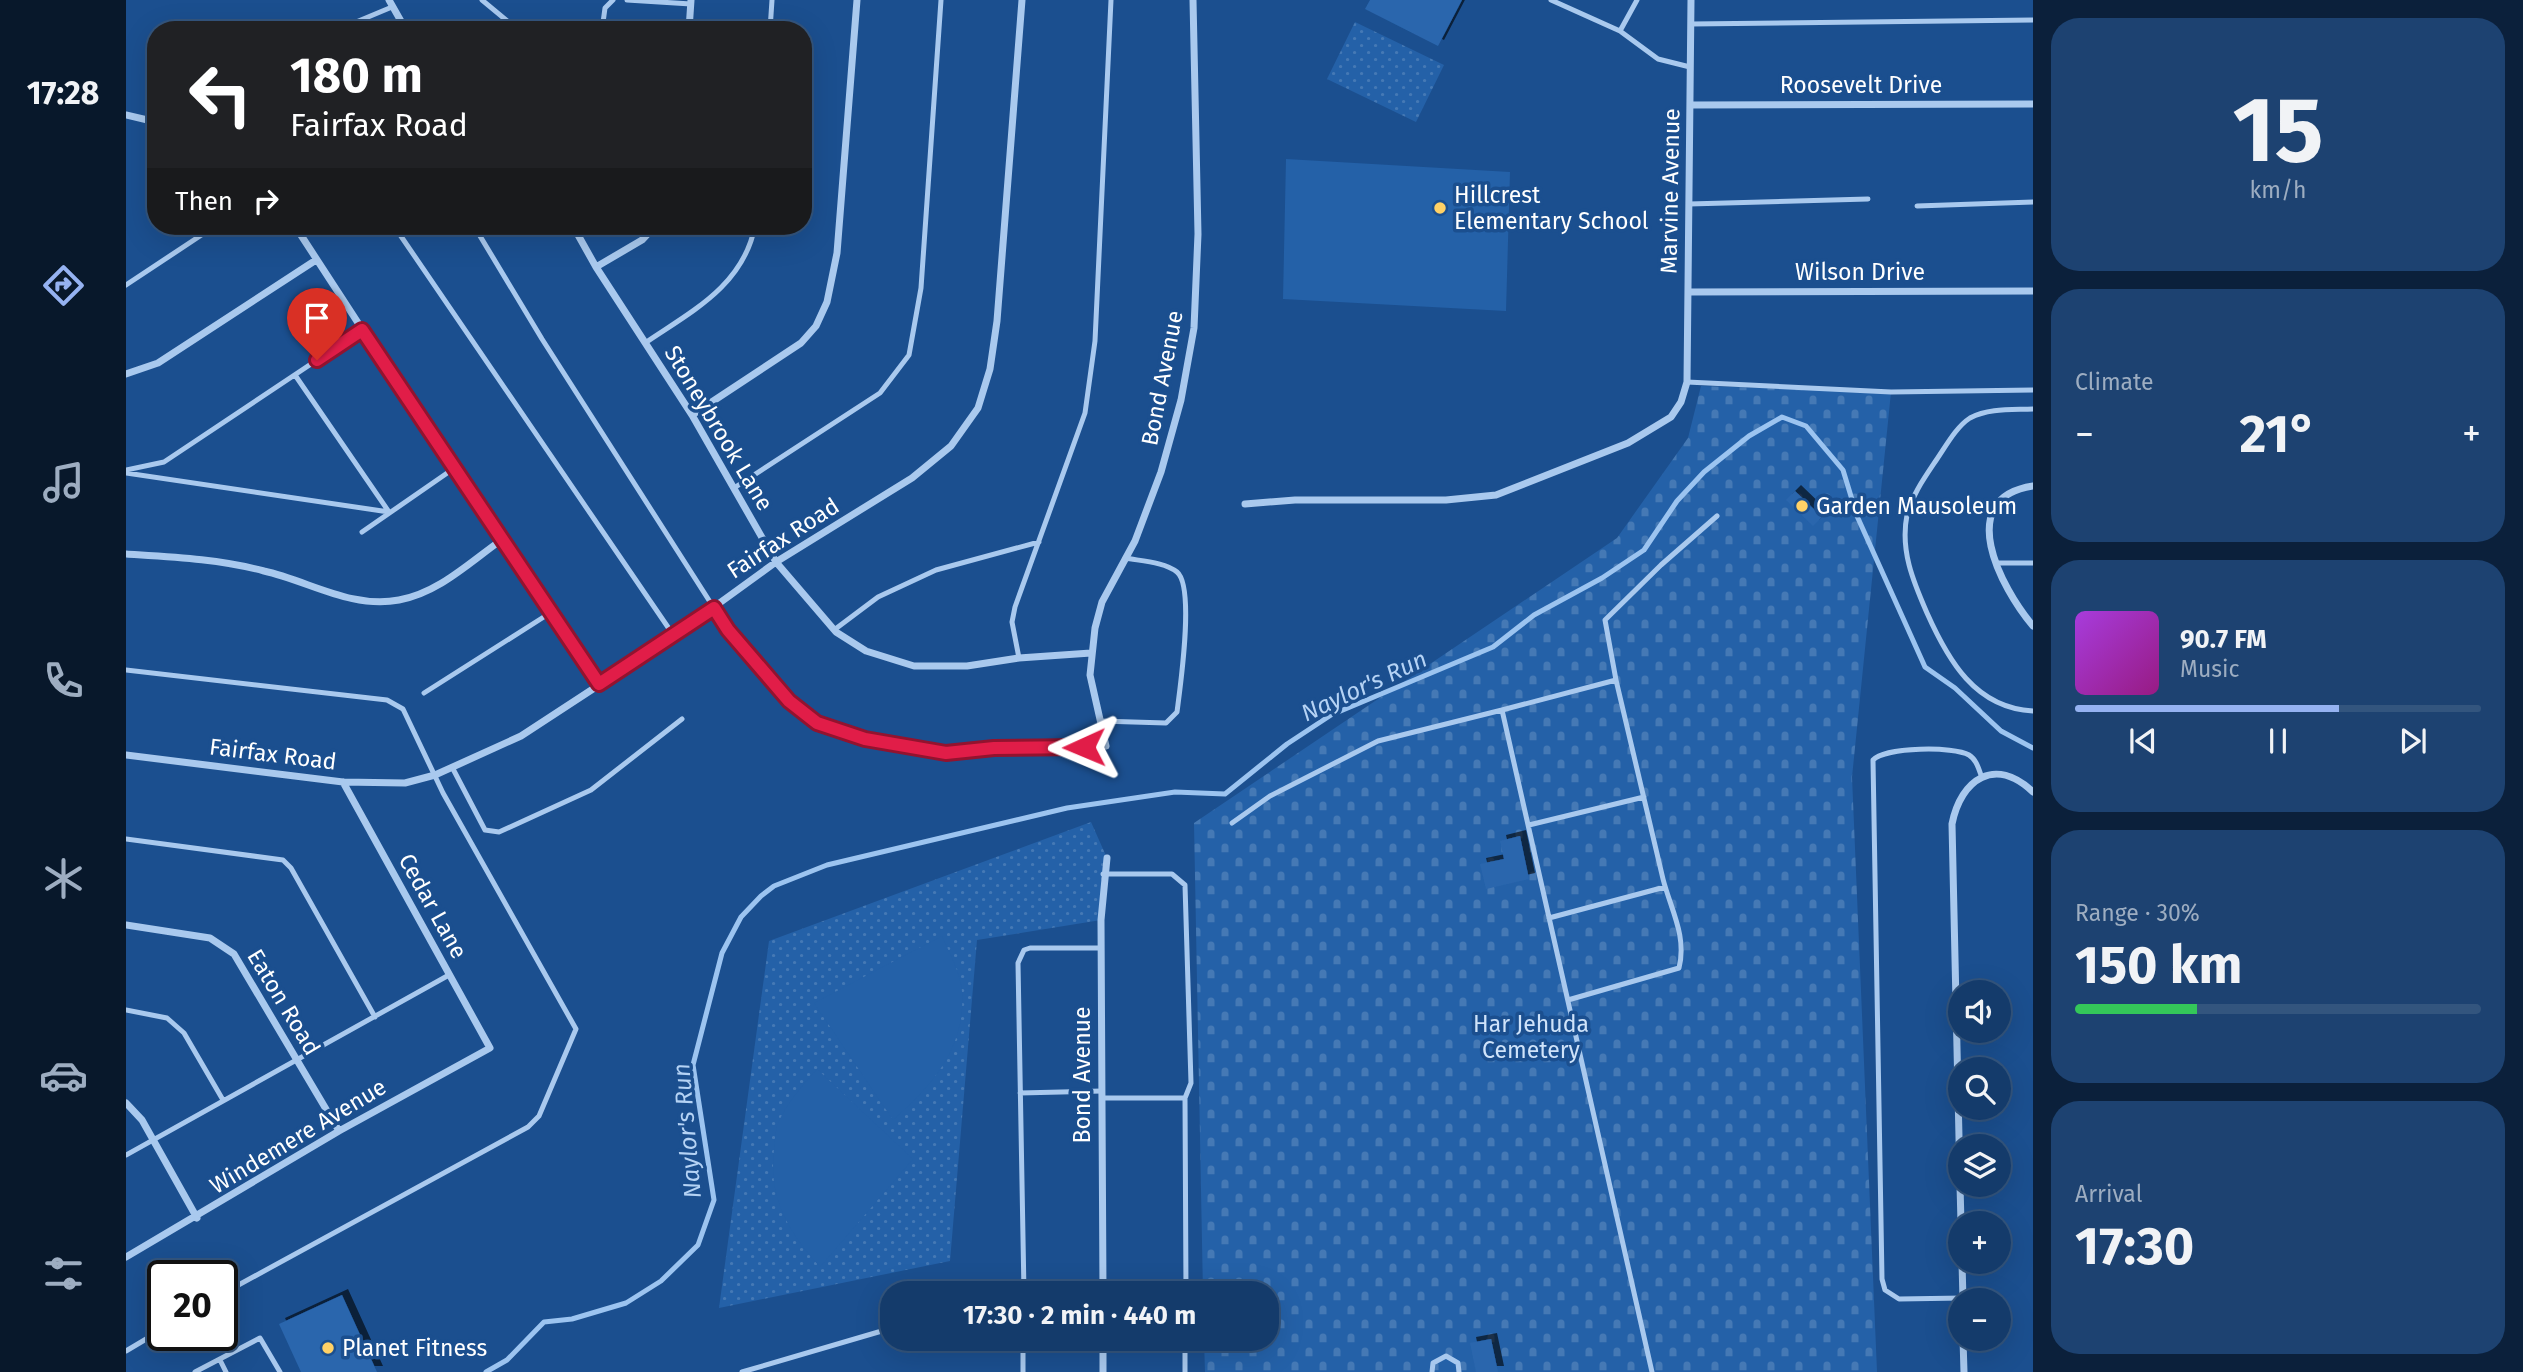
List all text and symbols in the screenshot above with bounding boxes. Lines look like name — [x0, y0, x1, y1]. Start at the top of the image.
text: 180 m — [290, 46, 423, 105]
icon: left — [175, 49, 266, 140]
street label: Roosevelt Drive — [1780, 71, 1942, 99]
text: 17:28 — [27, 74, 99, 112]
text: 15 — [2232, 76, 2324, 185]
text: Fairfax Road — [290, 106, 468, 144]
street label: Marvine Avenue — [1655, 108, 1685, 274]
text: km/h — [2250, 176, 2306, 204]
place label: Hillcrest Elementary School — [1454, 181, 1649, 235]
icon: right — [247, 182, 285, 220]
text: Then — [175, 186, 233, 217]
marker: Hillcrest Elementary School — [1432, 200, 1448, 216]
street label: Wilson Drive — [1795, 258, 1925, 286]
icon: directions — [39, 261, 88, 310]
pin — [287, 288, 347, 360]
icon: arrive — [298, 299, 336, 337]
street label: Bond Avenue — [1135, 308, 1189, 448]
street label: Stoneybrook Lane — [659, 340, 779, 516]
text: Climate — [2075, 368, 2154, 396]
text: 21° — [2240, 403, 2317, 466]
text: − — [2075, 411, 2094, 457]
text: + — [2462, 411, 2481, 457]
icon: music — [39, 458, 88, 507]
street label: Fairfax Road — [722, 491, 844, 585]
place label: Garden Mausoleum — [1816, 492, 2017, 520]
marker: Garden Mausoleum — [1794, 498, 1810, 514]
text: 90.7 FM — [2180, 624, 2267, 655]
water label: Naylor's Run — [1297, 645, 1431, 727]
text: Music — [2180, 655, 2240, 683]
icon: phone — [39, 656, 88, 705]
position arrow — [1047, 710, 1121, 784]
icon: previous — [2124, 722, 2162, 760]
icon: pause — [2259, 722, 2297, 760]
icon: next — [2394, 722, 2432, 760]
street label: Fairfax Road — [208, 732, 338, 776]
street label: Cedar Lane — [393, 849, 473, 963]
icon: climate — [39, 854, 88, 903]
text: Range · 30% — [2075, 899, 2200, 927]
text: 150 km — [2075, 934, 2242, 997]
street label: Eaton Road — [241, 944, 327, 1060]
map controls — [1948, 980, 2011, 1351]
button: sound — [1948, 980, 2011, 1043]
street label: Bond Avenue — [1068, 1006, 1096, 1144]
park label: Har Jehuda Cemetery — [1473, 1010, 1589, 1064]
icon: car — [39, 1051, 88, 1100]
button: search — [1948, 1057, 2011, 1120]
water label: Naylor's Run — [667, 1062, 707, 1200]
street label: Windemere Avenue — [205, 1072, 391, 1200]
button: layers — [1948, 1134, 2011, 1197]
text: Arrival — [2075, 1180, 2142, 1208]
button: + — [1948, 1211, 2011, 1274]
text: 17:30 — [2075, 1215, 2194, 1278]
icon: filters — [39, 1249, 88, 1298]
speed limit sign: 20 — [147, 1260, 238, 1351]
button: − — [1948, 1288, 2011, 1351]
text: 17:30 · 2 min · 440 m — [963, 1300, 1196, 1331]
place label: Planet Fitness — [342, 1334, 487, 1362]
marker: Planet Fitness — [320, 1340, 336, 1356]

